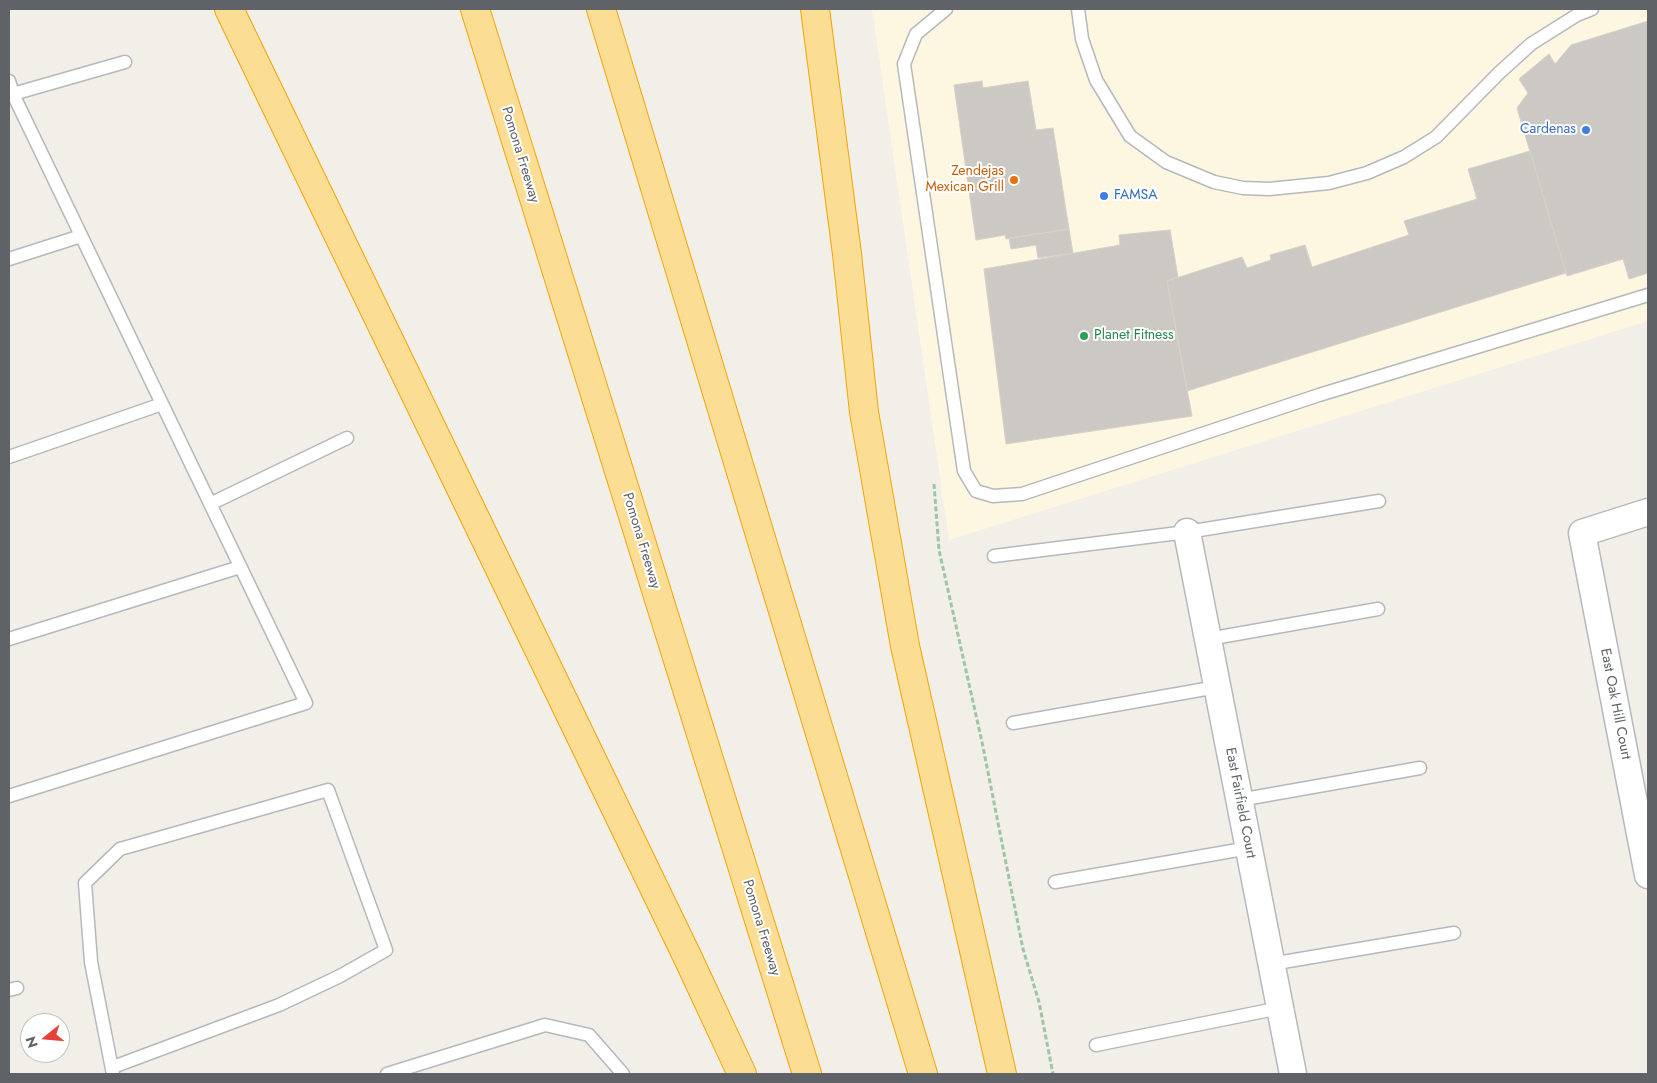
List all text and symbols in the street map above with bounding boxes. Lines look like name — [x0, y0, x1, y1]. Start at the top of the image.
street label: Pomona Freeway — [497, 105, 543, 205]
place label: Cardenas — [1520, 122, 1576, 138]
marker: Cardenas — [1580, 124, 1592, 136]
place label: Zendejas Mexican Grill — [925, 164, 1004, 196]
marker: Zendejas Mexican Grill — [1008, 174, 1020, 186]
place label: FAMSA — [1114, 188, 1158, 204]
marker: FAMSA — [1098, 190, 1110, 202]
place label: Planet Fitness — [1094, 328, 1174, 344]
marker: Planet Fitness — [1078, 330, 1090, 342]
street label: Pomona Freeway — [618, 491, 664, 591]
street label: East Oak Hill Court — [1596, 647, 1634, 761]
street label: East Fairfield Court — [1221, 746, 1259, 860]
street label: Pomona Freeway — [738, 878, 784, 978]
north arrow — [20, 1013, 70, 1063]
text: N — [20, 1034, 43, 1050]

